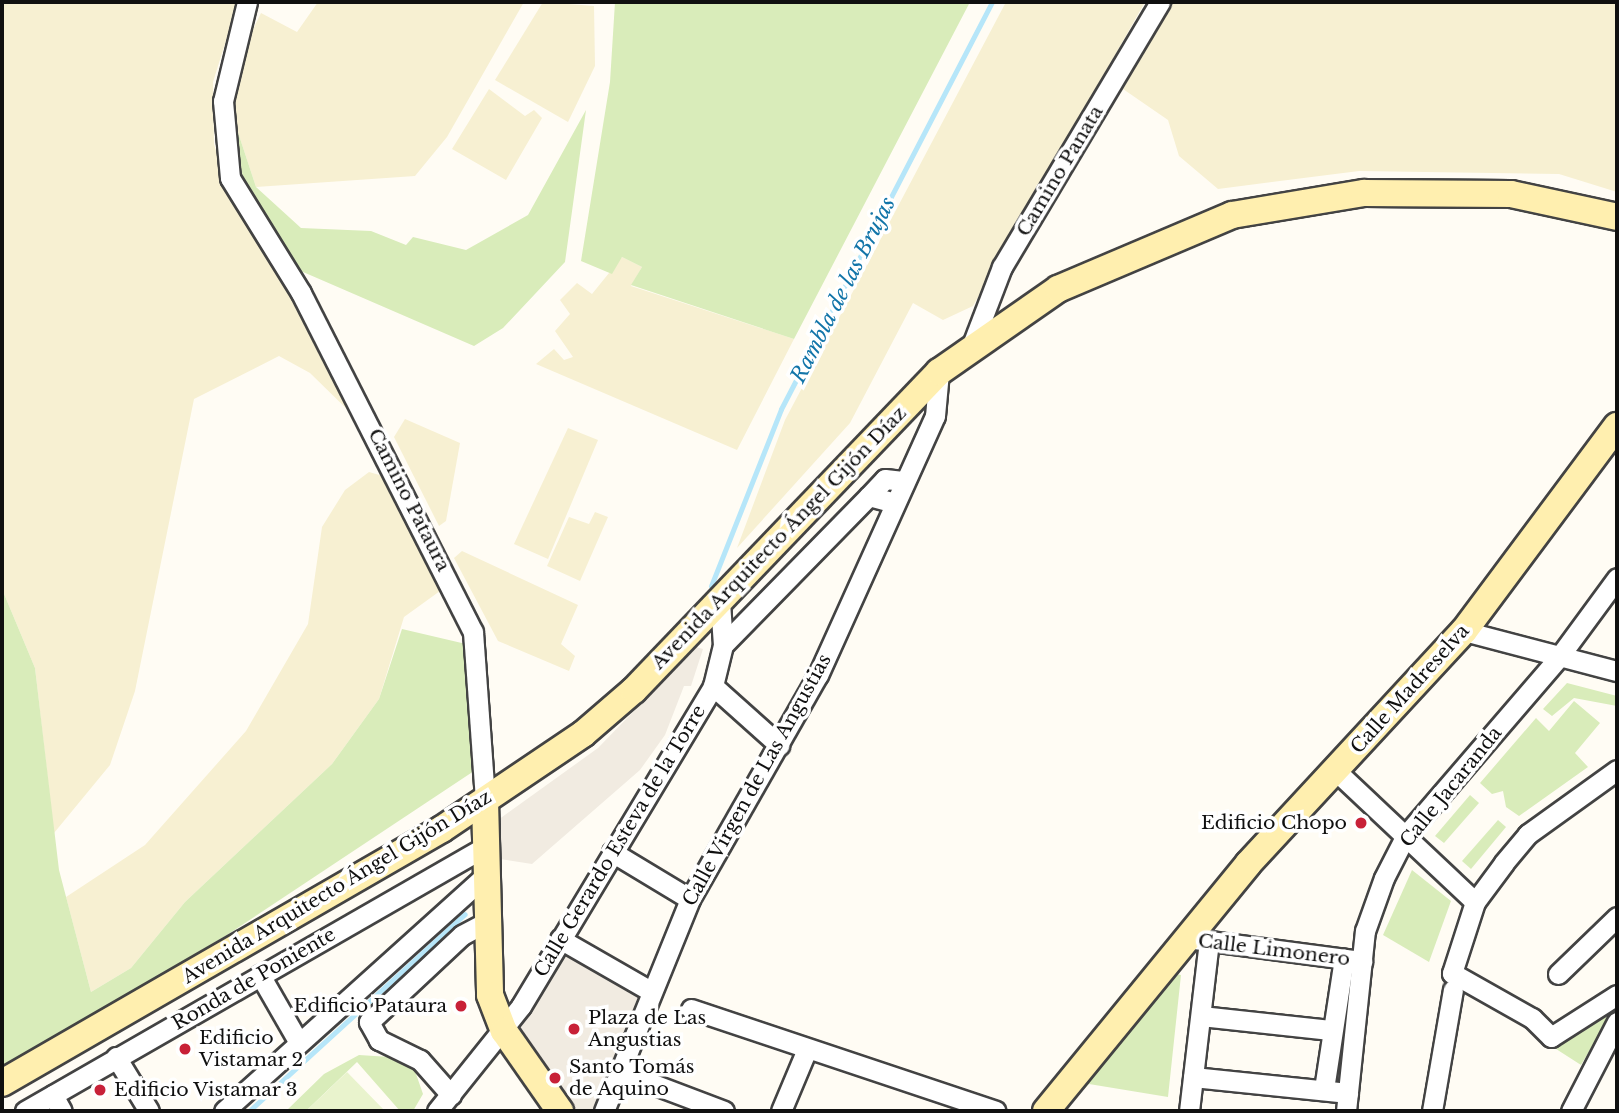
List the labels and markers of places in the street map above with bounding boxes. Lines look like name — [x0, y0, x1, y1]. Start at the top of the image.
place label: Edificio Chopo — [1201, 812, 1347, 834]
marker: Edificio Chopo — [1353, 815, 1369, 831]
place label: Edificio Pataura — [294, 995, 447, 1017]
marker: Edificio Pataura — [453, 998, 469, 1014]
place label: Plaza de Las Angustias — [588, 1007, 706, 1051]
marker: Plaza de Las Angustias — [566, 1021, 582, 1037]
place label: Edificio Vistamar 2 — [199, 1027, 304, 1071]
marker: Edificio Vistamar 2 — [177, 1041, 193, 1057]
place label: Santo Tomás de Aquino — [569, 1056, 695, 1100]
marker: Santo Tomás de Aquino — [547, 1070, 563, 1086]
place label: Edificio Vistamar 3 — [114, 1079, 299, 1101]
marker: Edificio Vistamar 3 — [92, 1082, 108, 1098]

